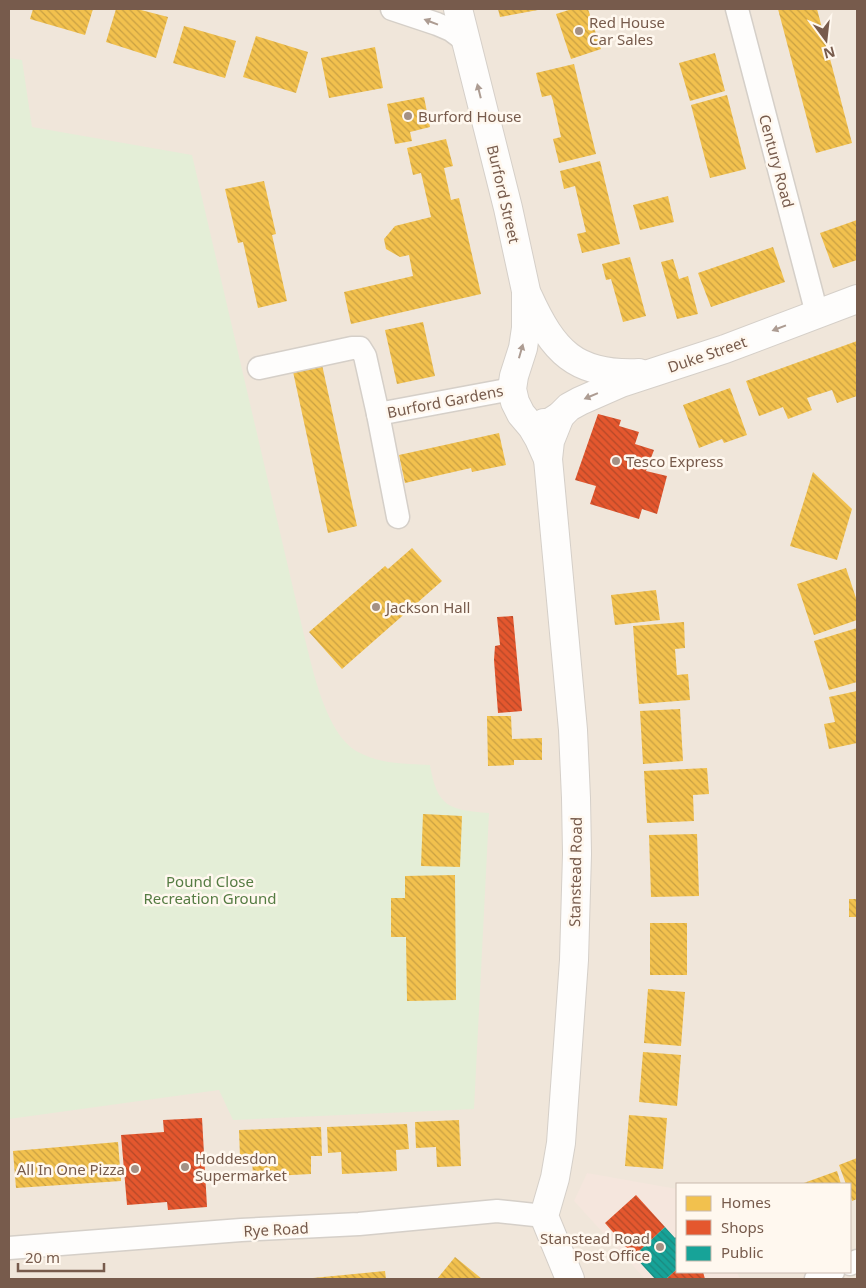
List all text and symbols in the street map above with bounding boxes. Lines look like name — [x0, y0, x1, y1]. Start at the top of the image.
place label: Red House Car Sales — [589, 12, 665, 49]
north arrow — [801, 15, 851, 65]
one-way arrow — [423, 18, 438, 26]
marker: Red House Car Sales — [573, 25, 585, 37]
text: N — [822, 42, 837, 64]
one-way arrow — [475, 83, 483, 98]
place label: Burford House — [418, 106, 522, 126]
marker: Burford House — [402, 110, 414, 122]
street label: Century Road — [755, 112, 799, 210]
street label: Burford Street — [483, 143, 525, 246]
one-way arrow — [771, 324, 786, 332]
street label: Duke Street — [665, 331, 750, 377]
one-way arrow — [518, 343, 526, 358]
street label: Burford Gardens — [385, 380, 505, 422]
one-way arrow — [584, 393, 598, 401]
place label: Tesco Express — [626, 451, 723, 471]
marker: Tesco Express — [610, 455, 622, 467]
place label: Jackson Hall — [384, 597, 470, 617]
marker: Jackson Hall — [370, 601, 382, 613]
street label: Stanstead Road — [564, 817, 586, 927]
park label: Pound Close Recreation Ground — [144, 871, 276, 908]
place label: Hoddesdon Supermarket — [195, 1148, 287, 1185]
place label: All In One Pizza — [17, 1159, 125, 1179]
marker: Hoddesdon Supermarket — [179, 1161, 191, 1173]
marker: All In One Pizza — [129, 1163, 141, 1175]
legend — [676, 1183, 851, 1273]
text: Homes — [721, 1192, 771, 1212]
street label: Rye Road — [243, 1217, 309, 1241]
text: Shops — [721, 1217, 764, 1237]
place label: Stanstead Road Post Office — [540, 1228, 650, 1265]
scale bar — [18, 1240, 104, 1272]
marker: Stanstead Road Post Office — [654, 1241, 666, 1253]
text: Public — [721, 1242, 764, 1262]
text: 20 m — [25, 1247, 60, 1267]

